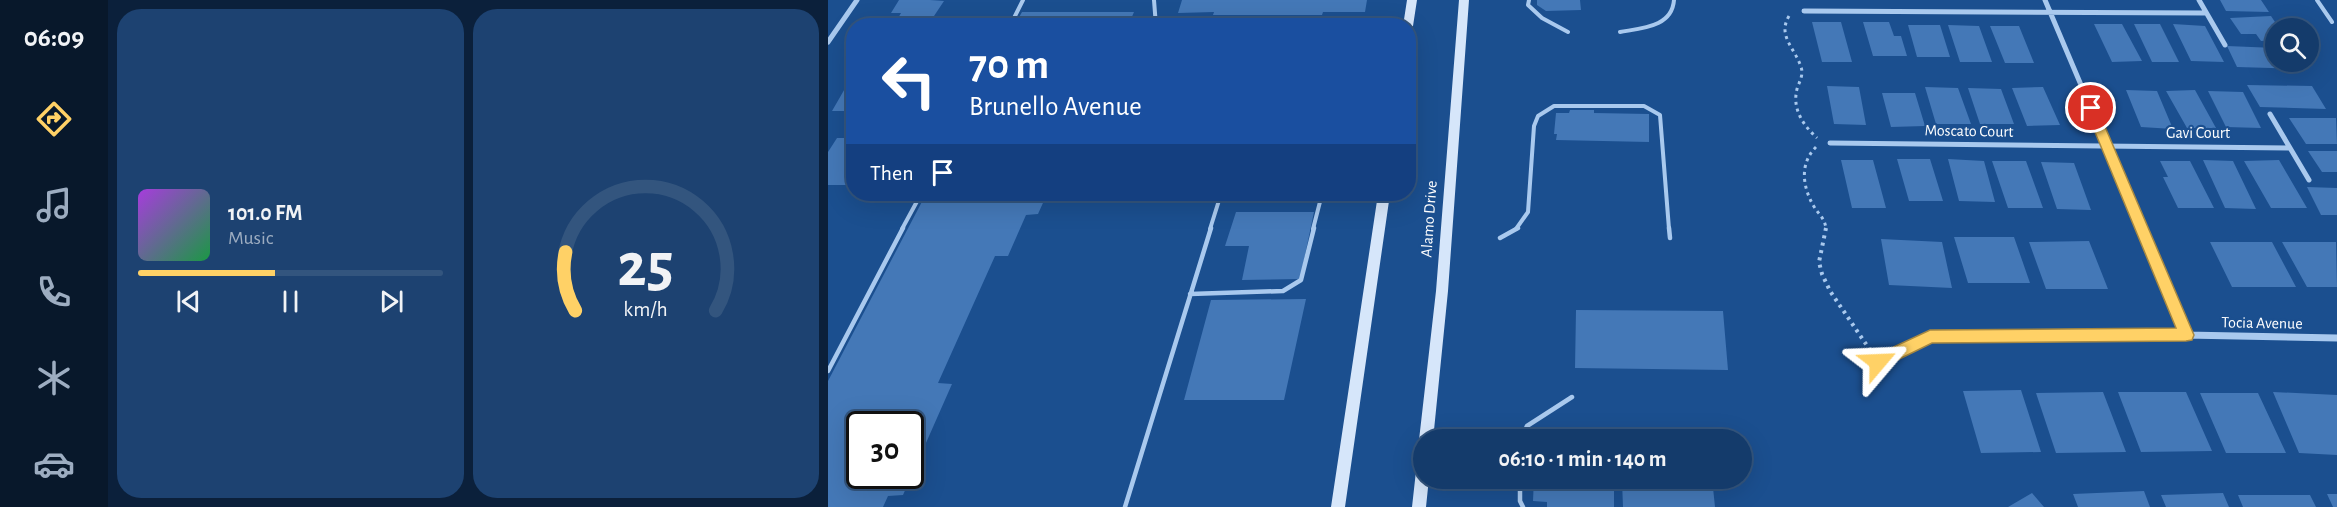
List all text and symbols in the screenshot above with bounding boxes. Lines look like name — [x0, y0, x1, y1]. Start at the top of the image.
map controls — [2265, 18, 2319, 72]
button: search — [2265, 18, 2319, 72]
text: 06:09 — [24, 24, 84, 51]
icon: left — [870, 42, 948, 120]
text: 70 m — [969, 44, 1049, 86]
pin — [2065, 82, 2116, 133]
icon: arrive — [2074, 91, 2107, 124]
text: Brunello Avenue — [969, 93, 1142, 120]
icon: directions — [33, 98, 75, 140]
street label: Moscato Court — [1924, 122, 2014, 140]
street label: Gavi Court — [2166, 125, 2230, 141]
icon: arrive — [926, 156, 959, 189]
text: Then — [870, 162, 914, 184]
street label: Alamo Drive — [1418, 180, 1440, 258]
icon: music — [33, 184, 75, 226]
text: 101.0 FM — [228, 202, 302, 224]
text: Music — [228, 228, 274, 248]
text: 25 — [618, 235, 674, 297]
icon: phone — [33, 271, 75, 313]
icon: previous — [172, 285, 205, 318]
icon: pause — [274, 285, 307, 318]
icon: next — [375, 285, 408, 318]
text: km/h — [624, 299, 668, 320]
street label: Tocia Avenue — [2221, 314, 2303, 332]
position arrow — [1846, 330, 1910, 394]
icon: climate — [33, 357, 75, 399]
speed limit sign: 30 — [846, 411, 924, 489]
icon: car — [33, 443, 75, 485]
text: 06:10 · 1 min · 140 m — [1499, 448, 1666, 470]

